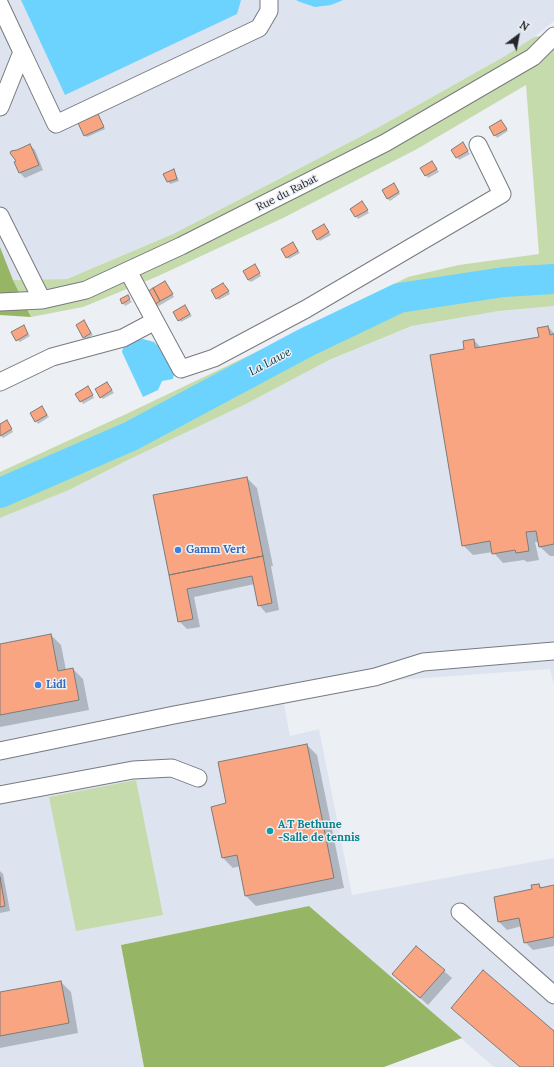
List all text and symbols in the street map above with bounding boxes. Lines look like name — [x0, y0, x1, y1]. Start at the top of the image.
north arrow — [498, 16, 538, 56]
text: N — [517, 18, 532, 34]
street label: Rue du Rabat — [254, 172, 320, 214]
water label: La Lawe — [247, 345, 293, 379]
place label: Gamm Vert — [186, 543, 246, 557]
marker: Gamm Vert — [173, 545, 183, 555]
place label: Lidl — [46, 678, 66, 692]
marker: Lidl — [33, 680, 43, 690]
place label: A.T Bethune -Salle de tennis — [278, 818, 360, 844]
marker: A.T Bethune -Salle de tennis — [265, 826, 275, 836]

